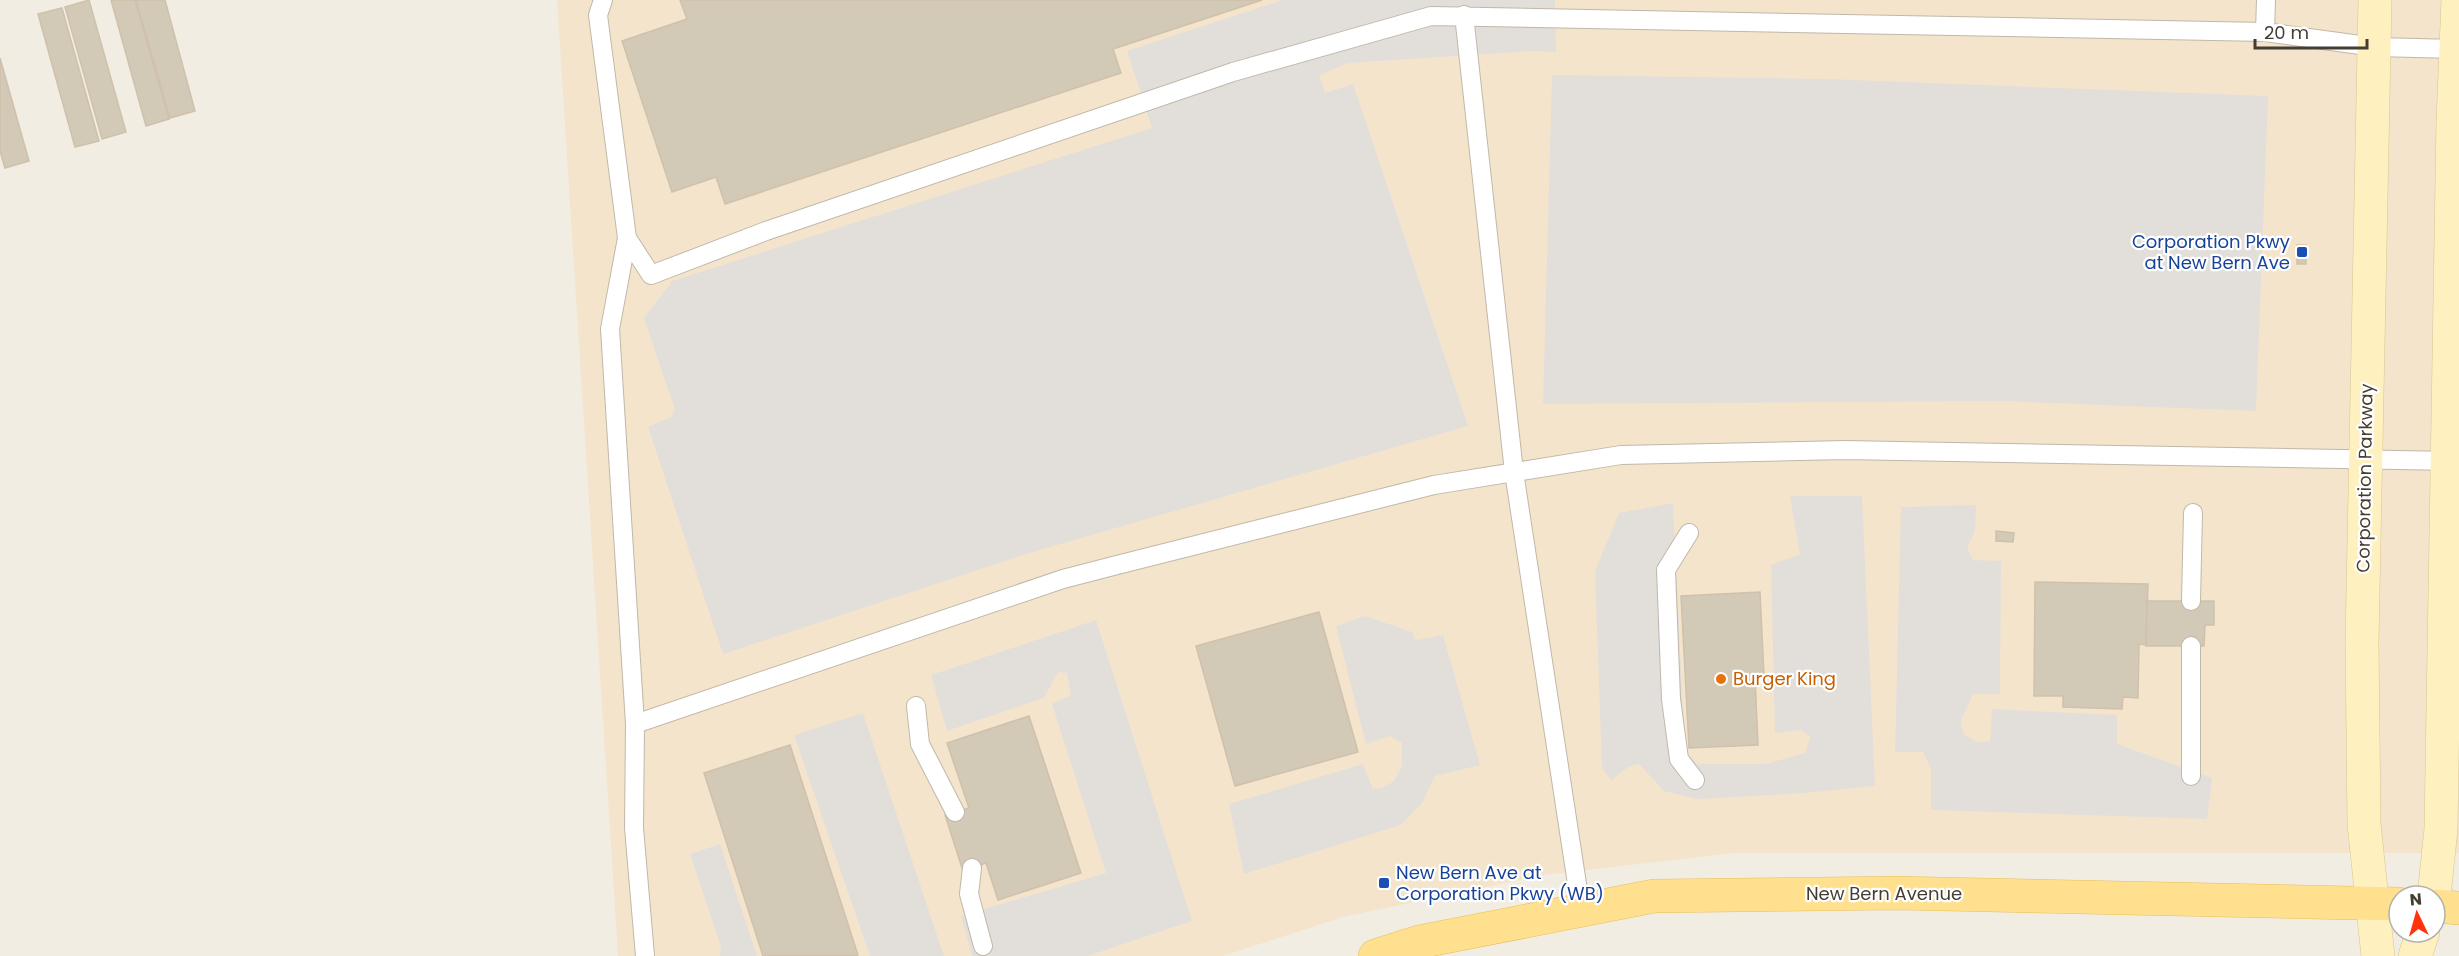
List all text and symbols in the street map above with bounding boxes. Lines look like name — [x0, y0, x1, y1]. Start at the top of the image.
scale bar — [2255, 12, 2368, 50]
text: 20 m — [2264, 20, 2309, 45]
place label: Corporation Pkwy at New Bern Ave — [2132, 229, 2290, 275]
marker: Corporation Pkwy at New Bern Ave — [2295, 245, 2309, 259]
street label: Corporation Parkway — [2350, 383, 2379, 573]
place label: Burger King — [1733, 666, 1836, 691]
marker: Burger King — [1714, 672, 1728, 686]
place label: New Bern Ave at Corporation Pkwy (WB) — [1396, 860, 1604, 906]
marker: New Bern Ave at Corporation Pkwy (WB) — [1377, 876, 1391, 890]
street label: New Bern Avenue — [1806, 881, 1962, 906]
north arrow — [2387, 884, 2447, 944]
text: N — [2409, 888, 2423, 912]

